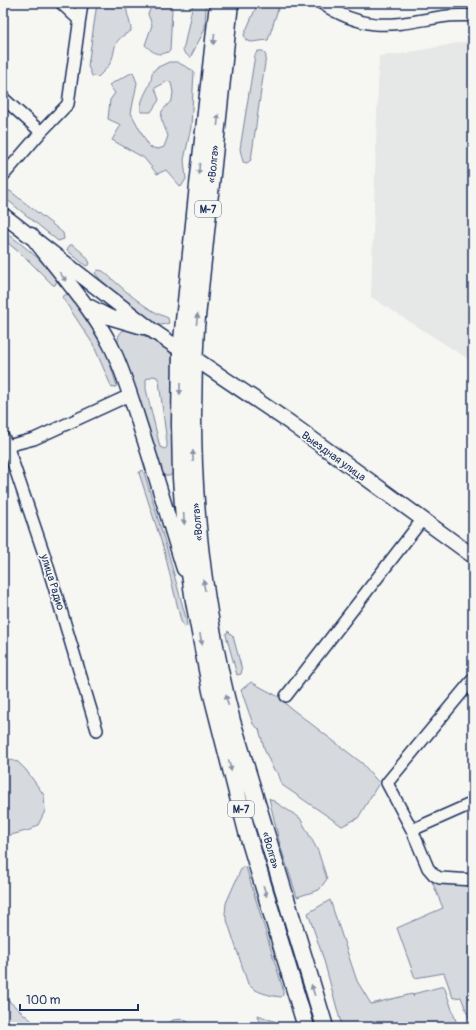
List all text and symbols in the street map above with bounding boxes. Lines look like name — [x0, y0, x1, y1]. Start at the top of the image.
one-way arrow — [211, 33, 217, 45]
one-way arrow — [215, 114, 221, 126]
street label: «Волга» — [205, 144, 222, 184]
one-way arrow — [196, 163, 203, 175]
road number: М-7 — [195, 201, 221, 217]
one-way arrow — [59, 271, 68, 282]
one-way arrow — [194, 313, 200, 325]
one-way arrow — [177, 383, 183, 396]
street label: Выездная улица — [299, 429, 368, 484]
one-way arrow — [190, 449, 196, 462]
street label: «Волга» — [189, 502, 206, 541]
one-way arrow — [181, 513, 188, 525]
street label: улица Радио — [38, 552, 67, 612]
one-way arrow — [201, 579, 207, 592]
one-way arrow — [198, 633, 204, 645]
one-way arrow — [224, 694, 230, 706]
one-way arrow — [228, 760, 234, 772]
road number: М-7 — [228, 801, 254, 817]
street label: «Волга» — [259, 830, 282, 871]
one-way arrow — [262, 885, 268, 897]
one-way arrow — [310, 983, 316, 995]
scale bar — [20, 986, 138, 1012]
text: 100 m — [26, 993, 61, 1008]

